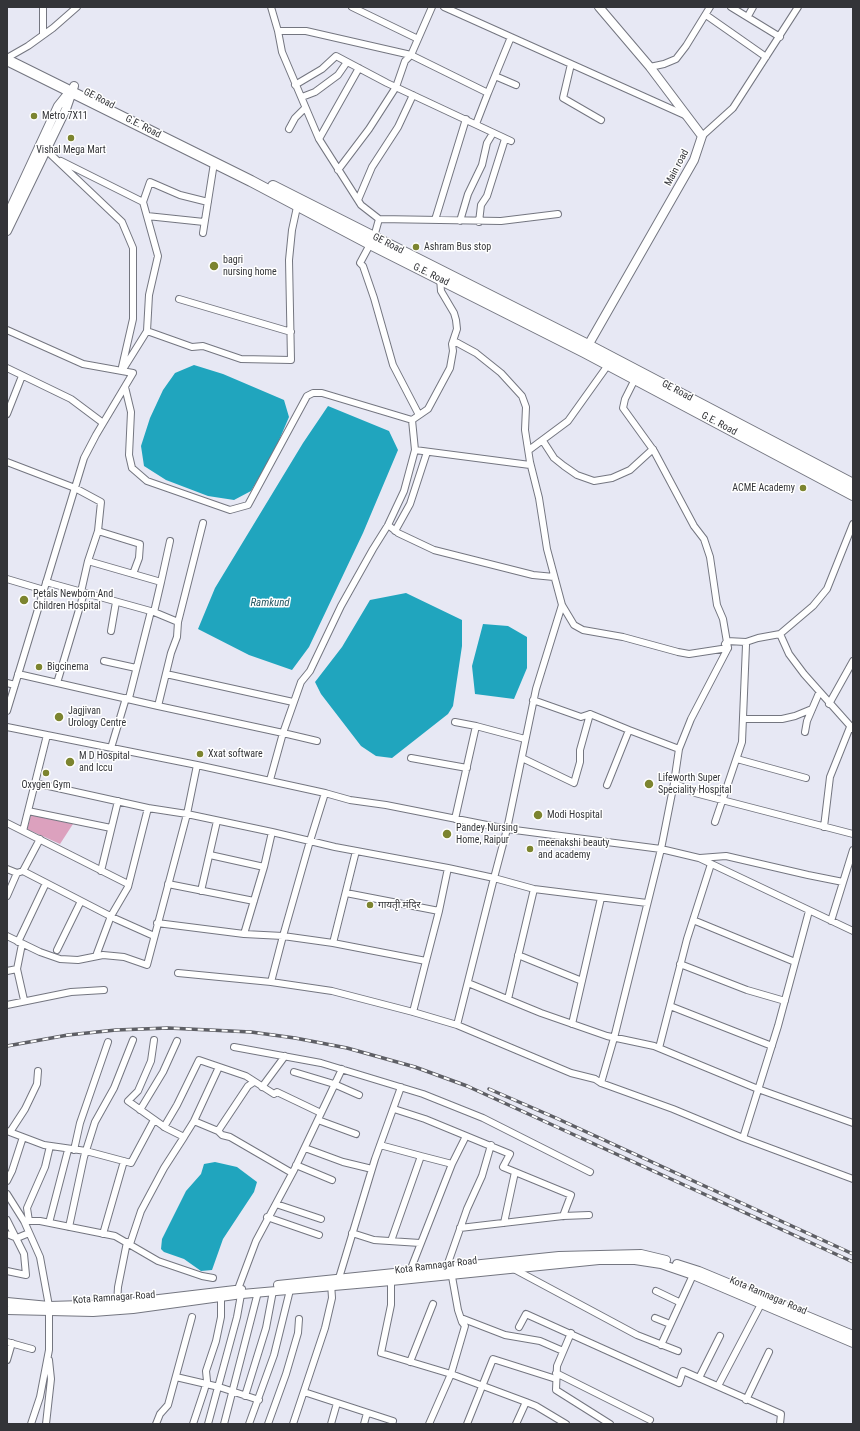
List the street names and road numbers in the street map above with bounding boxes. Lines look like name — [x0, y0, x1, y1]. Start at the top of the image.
street label: GE Road — [81, 86, 117, 112]
street label: G.E. Road — [123, 113, 163, 141]
street label: Main road — [662, 148, 692, 188]
street label: GE Road — [370, 231, 406, 257]
street label: G.E. Road — [411, 261, 451, 289]
street label: GE Road — [660, 378, 694, 404]
street label: G.E. Road — [699, 410, 739, 438]
street label: Kota Ramnagar Road — [394, 1255, 478, 1277]
street label: Kota Ramnagar Road — [728, 1274, 808, 1318]
street label: Kota Ramnagar Road — [72, 1289, 156, 1307]

